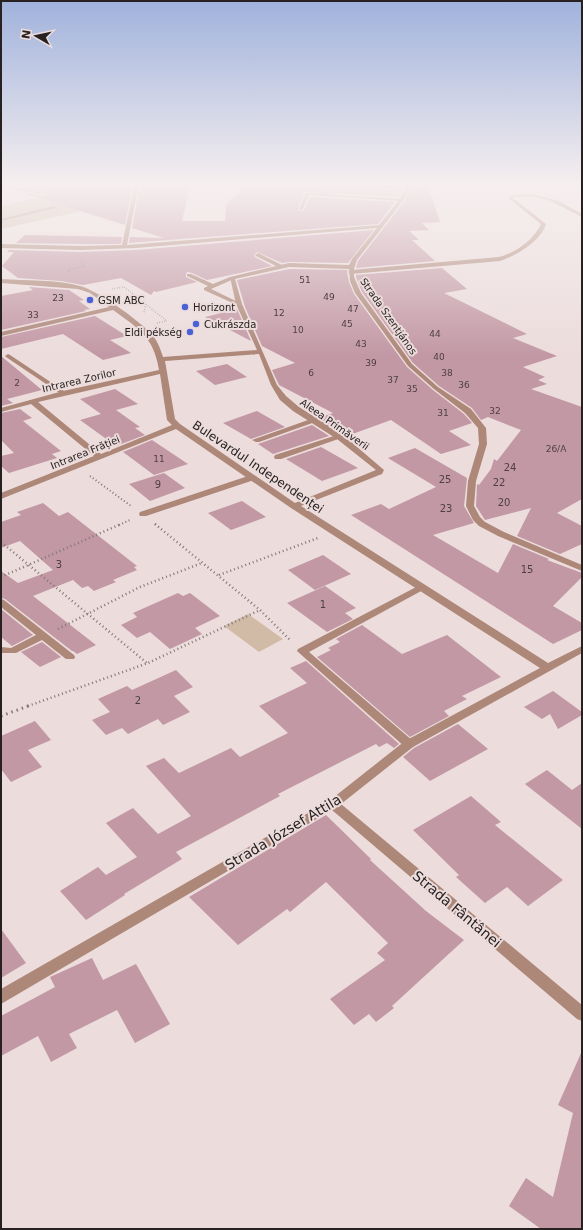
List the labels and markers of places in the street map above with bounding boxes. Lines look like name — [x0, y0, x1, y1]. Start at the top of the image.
marker: GSM ABC — [85, 295, 95, 305]
place label: GSM ABC — [98, 295, 144, 306]
marker: Horizont — [180, 302, 190, 312]
place label: Horizont — [193, 302, 235, 313]
marker: Cukrászda — [191, 319, 201, 329]
place label: Cukrászda — [204, 319, 256, 330]
place label: Eldi pékség — [125, 327, 182, 338]
marker: Eldi pékség — [185, 327, 195, 337]

